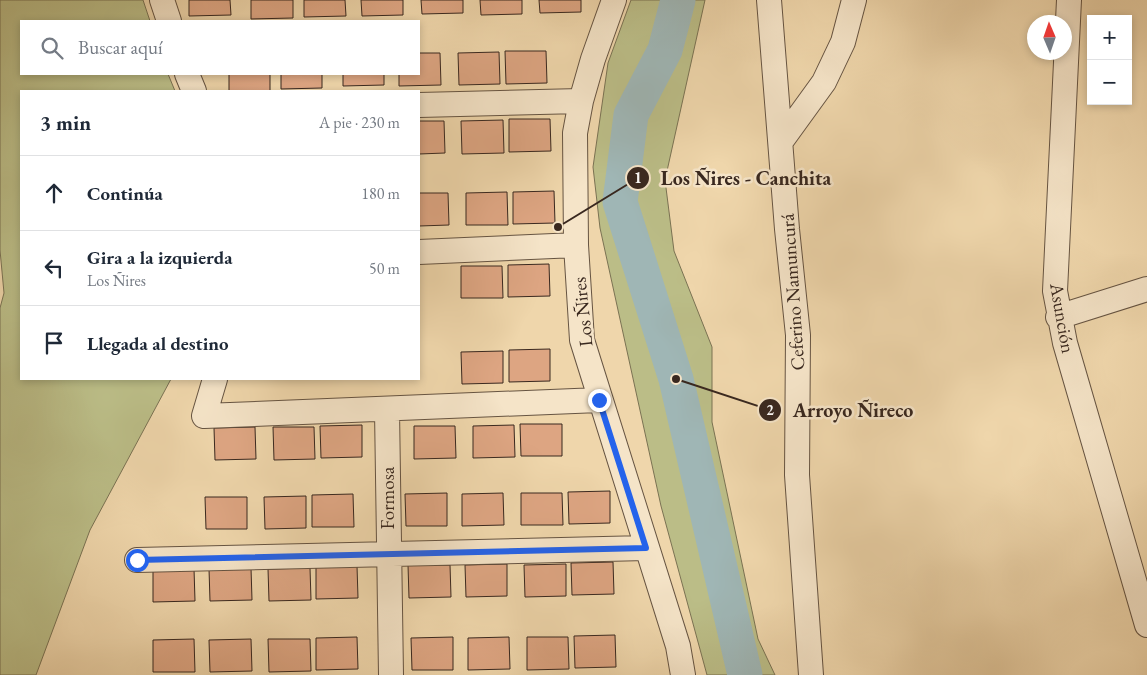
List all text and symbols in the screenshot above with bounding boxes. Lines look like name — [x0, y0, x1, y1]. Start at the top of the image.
north arrow — [1027, 15, 1072, 60]
map controls — [1087, 15, 1132, 105]
button: + — [1087, 15, 1132, 60]
search box — [20, 20, 420, 75]
icon: search — [38, 34, 66, 62]
text: Buscar aquí — [78, 35, 163, 60]
button: − — [1087, 60, 1132, 105]
text: 3 min — [40, 109, 91, 136]
text: A pie · 230 m — [319, 112, 400, 133]
callout: Los Ñires - Canchita — [626, 160, 841, 195]
text: Los Ñires - Canchita — [661, 165, 831, 191]
text: 1 — [634, 168, 642, 187]
icon: ahead — [40, 179, 68, 207]
text: Continúa — [87, 181, 163, 206]
text: 180 m — [361, 183, 400, 204]
street label: Ceferino Namuncurá — [775, 212, 810, 371]
text: Gira a la izquierda — [87, 245, 233, 270]
icon: left — [40, 254, 68, 282]
text: 50 m — [369, 258, 400, 279]
text: Los Ñires — [87, 270, 146, 291]
street label: Los Ñires — [566, 276, 599, 348]
street label: Asunción — [1044, 280, 1081, 355]
icon: arrive — [40, 329, 68, 357]
text: Llegada al destino — [87, 331, 229, 356]
route end — [588, 389, 611, 412]
callout: Arroyo Ñireco — [757, 393, 923, 428]
text: Arroyo Ñireco — [792, 397, 913, 423]
text: 2 — [766, 400, 774, 419]
street label: Formosa — [375, 466, 400, 529]
route start — [126, 549, 149, 572]

